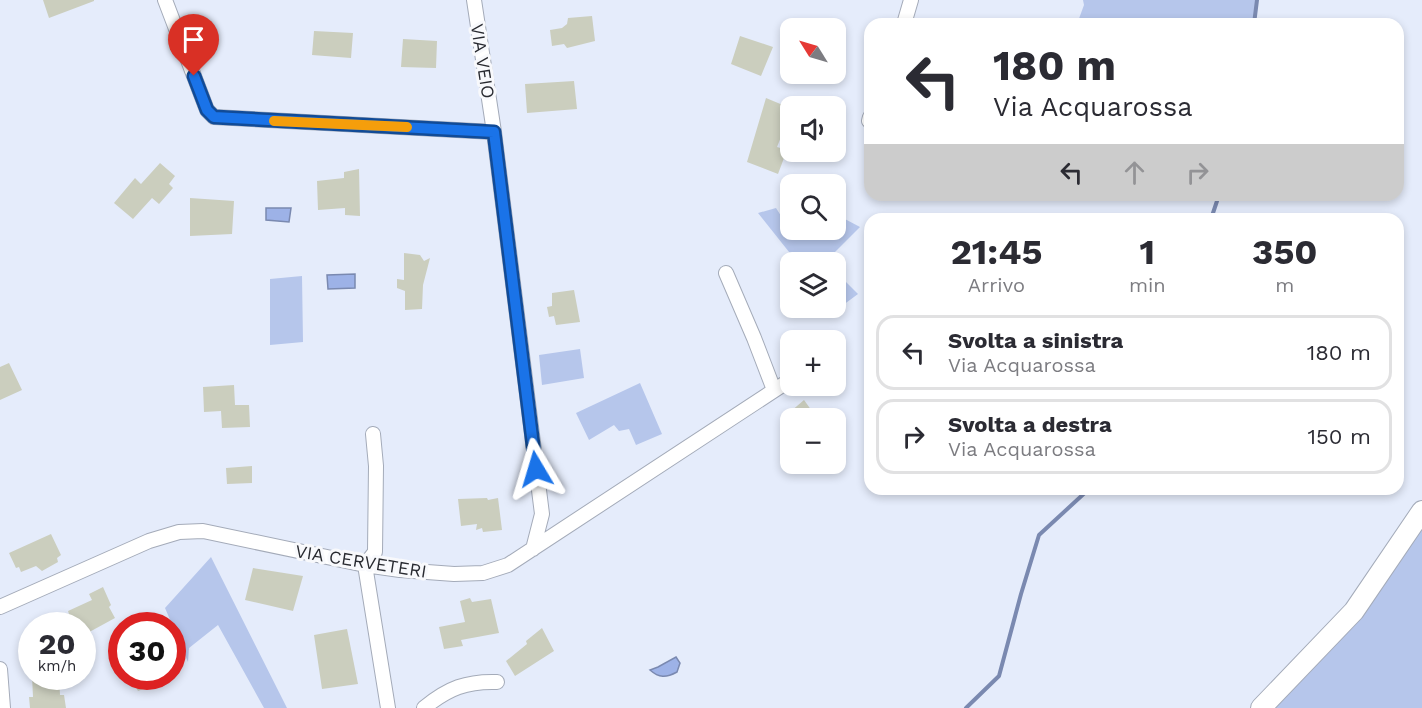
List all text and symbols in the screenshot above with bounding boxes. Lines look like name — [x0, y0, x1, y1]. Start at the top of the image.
pin — [168, 14, 219, 76]
north arrow — [780, 18, 846, 84]
map controls — [780, 18, 846, 474]
street label: VIA VEIO — [467, 22, 499, 100]
icon: arrive — [177, 23, 210, 56]
text: 180 m — [993, 41, 1116, 90]
icon: left — [894, 42, 972, 120]
text: Via Acquarossa — [993, 91, 1193, 123]
button: sound — [780, 96, 846, 162]
icon: left — [1055, 156, 1088, 189]
icon: ahead — [1118, 156, 1151, 189]
icon: right — [1181, 156, 1214, 189]
button: search — [780, 174, 846, 240]
text: 21:45 — [950, 231, 1042, 273]
text: 1 — [1139, 231, 1155, 273]
text: 350 — [1252, 231, 1318, 273]
button: layers — [780, 252, 846, 318]
text: Arrivo — [968, 273, 1025, 297]
text: min — [1129, 273, 1166, 297]
text: m — [1275, 273, 1294, 297]
text: Svolta a sinistra — [948, 328, 1123, 353]
button: + — [780, 330, 846, 396]
icon: left — [897, 336, 930, 369]
text: 180 m — [1307, 340, 1371, 365]
text: Via Acquarossa — [948, 353, 1096, 377]
button: − — [780, 408, 846, 474]
text: Svolta a destra — [948, 412, 1112, 437]
icon: right — [897, 420, 930, 453]
text: 150 m — [1307, 424, 1371, 449]
position arrow — [504, 437, 568, 501]
text: Via Acquarossa — [948, 437, 1096, 461]
street label: VIA CERVETERI — [294, 540, 428, 582]
speed limit sign: 30 — [108, 612, 186, 690]
text: 20 — [38, 626, 76, 661]
text: km/h — [38, 657, 76, 675]

